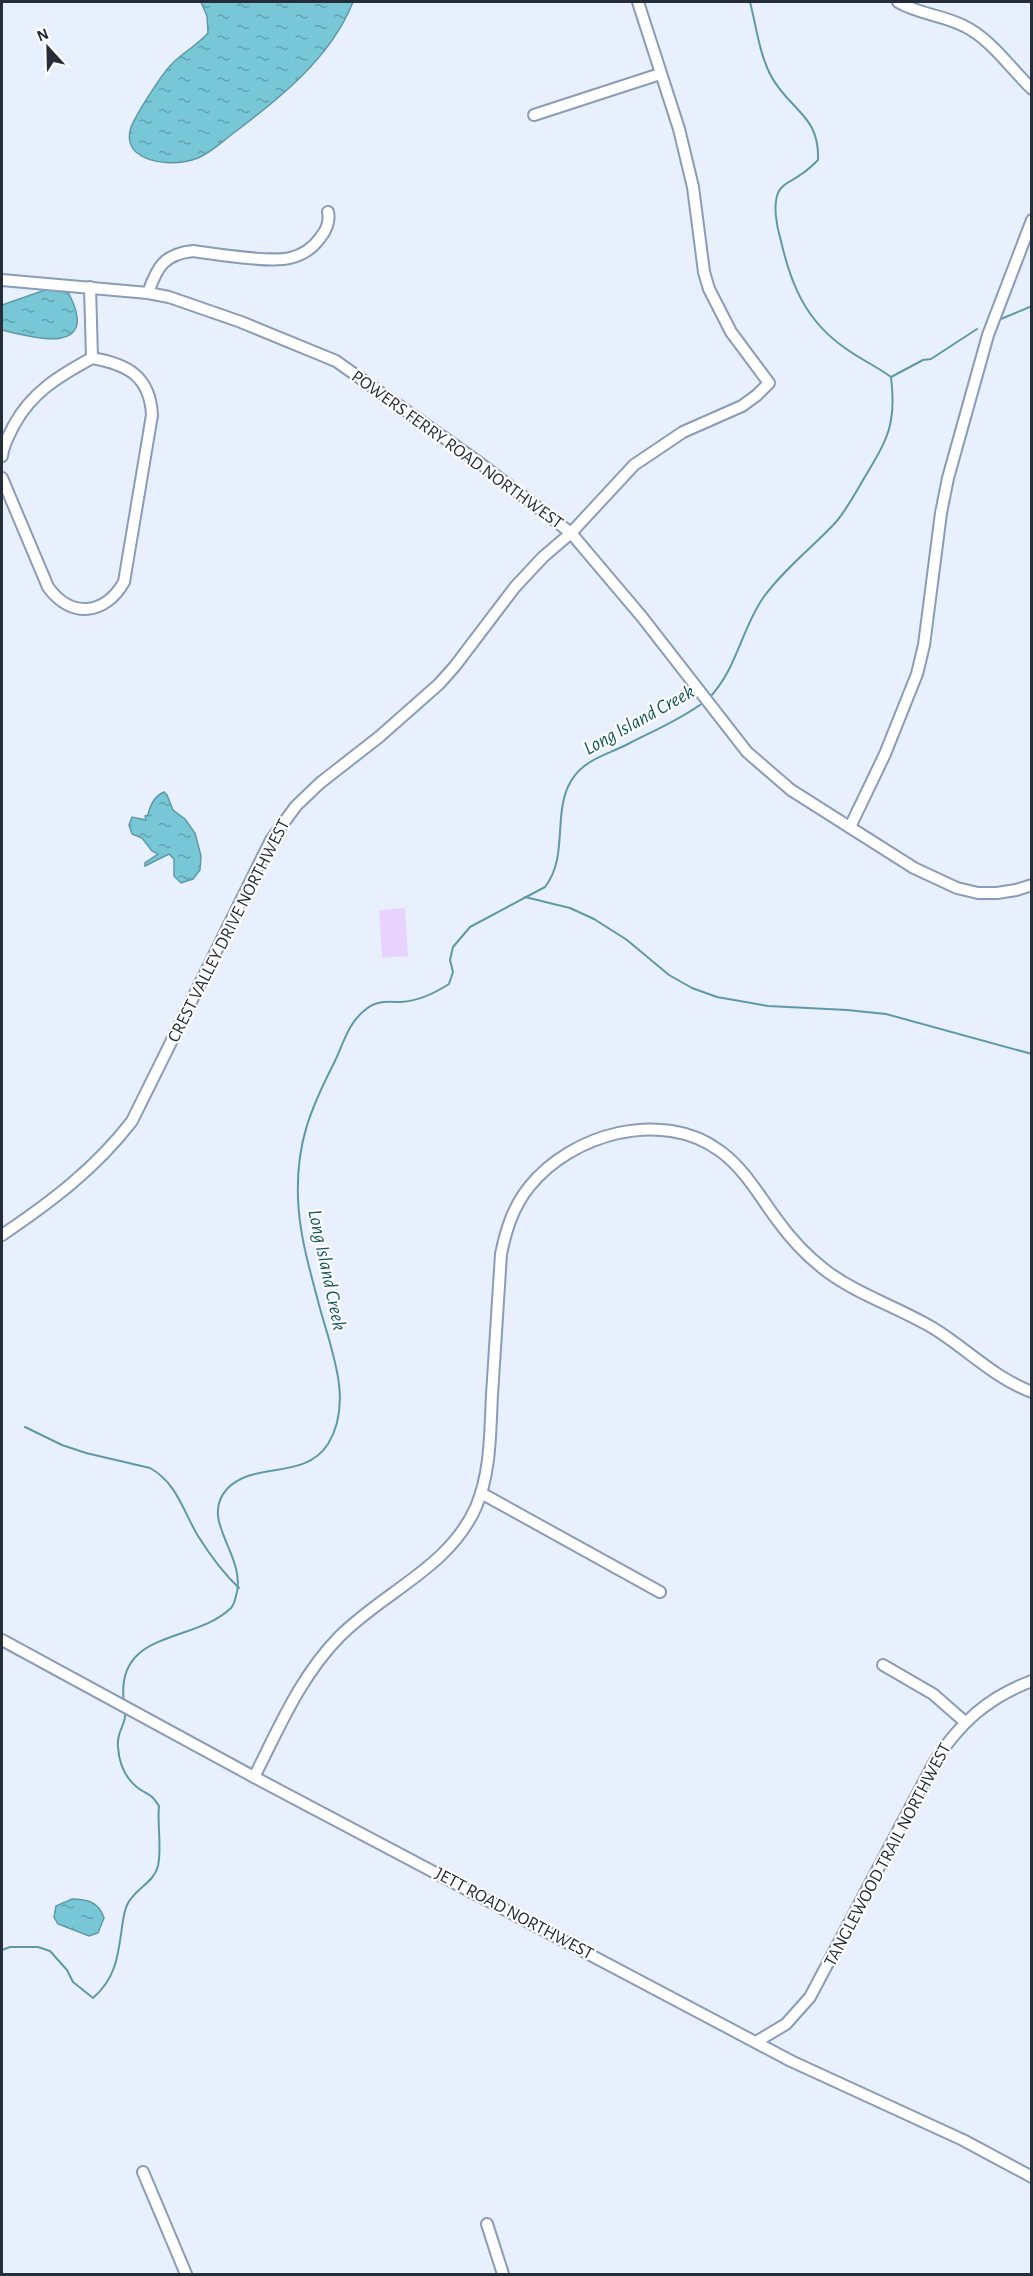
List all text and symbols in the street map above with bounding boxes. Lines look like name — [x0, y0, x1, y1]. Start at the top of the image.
north arrow — [18, 18, 78, 78]
text: N — [35, 26, 51, 45]
street label: POWERS FERRY ROAD NORTHWEST — [348, 367, 566, 533]
water label: Long Island Creek — [580, 681, 698, 759]
street label: CREST VALLEY DRIVE NORTHWEST — [165, 816, 293, 1045]
water label: Long Island Creek — [304, 1208, 350, 1332]
street label: TANGLEWOOD TRAIL NORTHWEST — [821, 1740, 955, 1970]
street label: JETT ROAD NORTHWEST — [432, 1865, 596, 1963]

